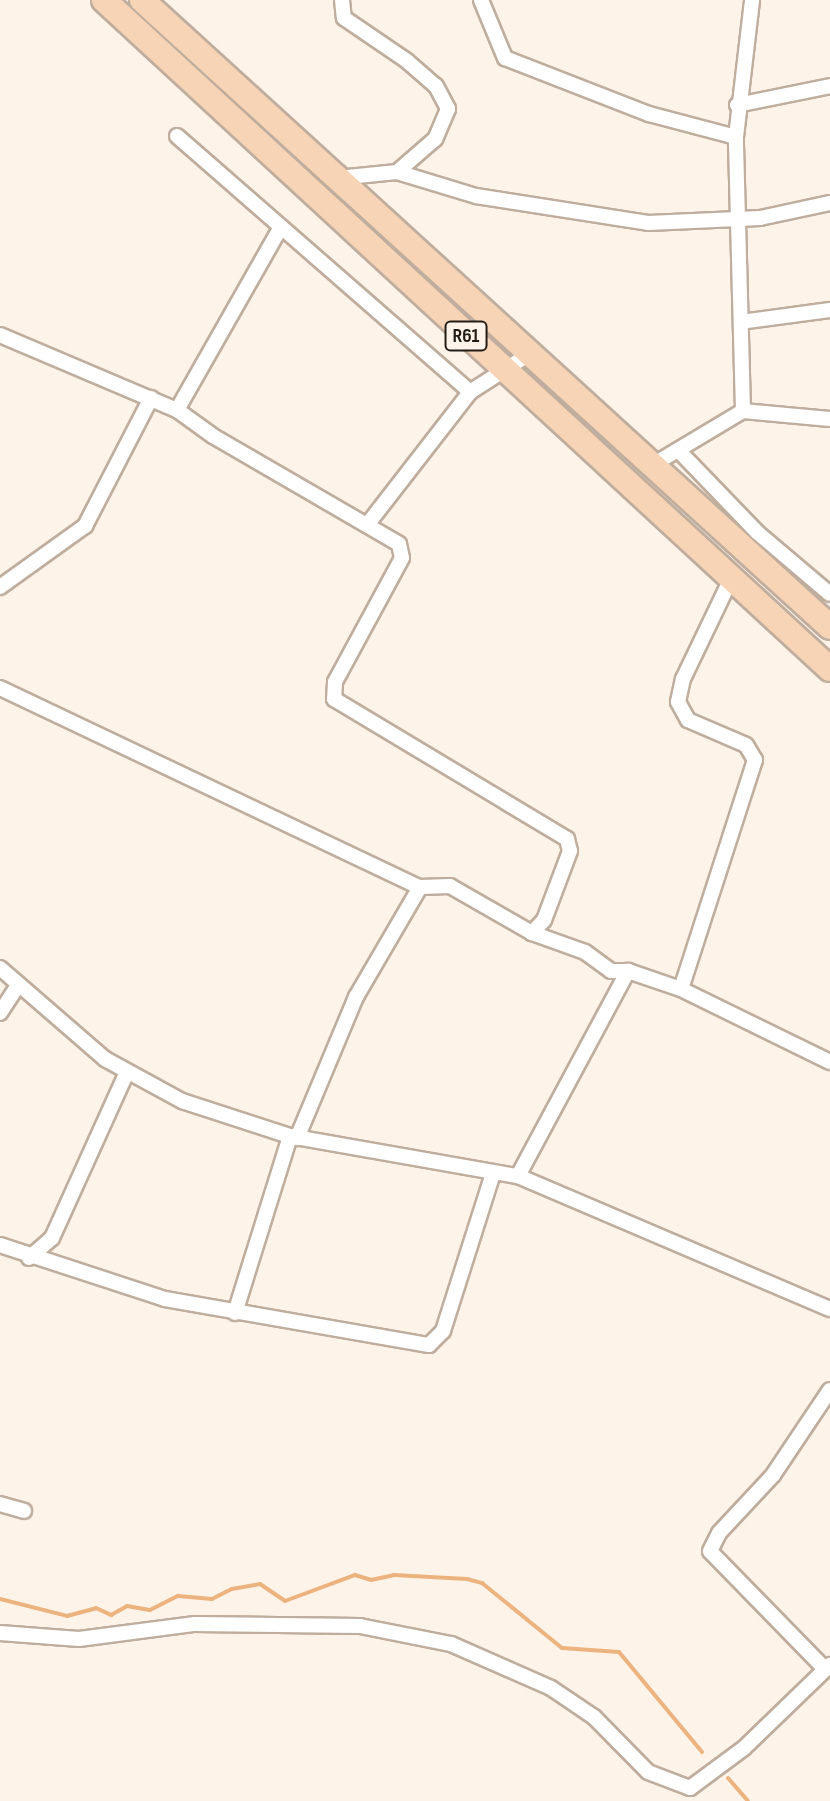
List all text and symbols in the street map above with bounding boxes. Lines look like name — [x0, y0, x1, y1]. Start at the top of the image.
road number: R61 — [444, 320, 488, 352]

